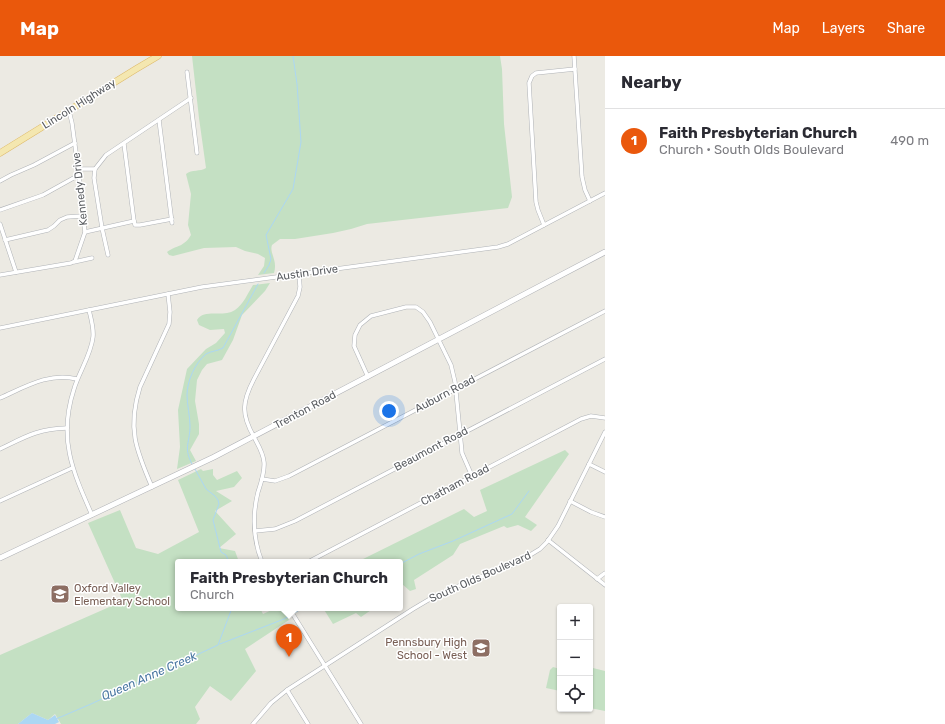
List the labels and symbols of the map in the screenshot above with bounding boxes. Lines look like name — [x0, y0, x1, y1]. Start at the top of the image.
street label: Lincoln Highway — [40, 76, 118, 132]
street label: Kennedy Drive — [70, 152, 90, 226]
street label: Austin Drive — [275, 262, 339, 284]
street label: Auburn Road — [413, 373, 477, 415]
street label: Trenton Road — [272, 388, 338, 432]
your location — [379, 401, 399, 421]
street label: Beaumont Road — [392, 424, 470, 474]
street label: Chatham Road — [419, 461, 491, 509]
street label: South Olds Boulevard — [427, 549, 533, 605]
place label: Oxford Valley Elementary School — [74, 582, 170, 608]
school or university icon: Oxford Valley Elementary School — [49, 583, 71, 605]
pin: 1 — [276, 624, 302, 657]
place label: Pennsbury High School - West — [385, 636, 468, 662]
school or university icon: Pennsbury High School - West — [470, 637, 492, 659]
water label: Queen Anne Creek — [99, 648, 200, 703]

